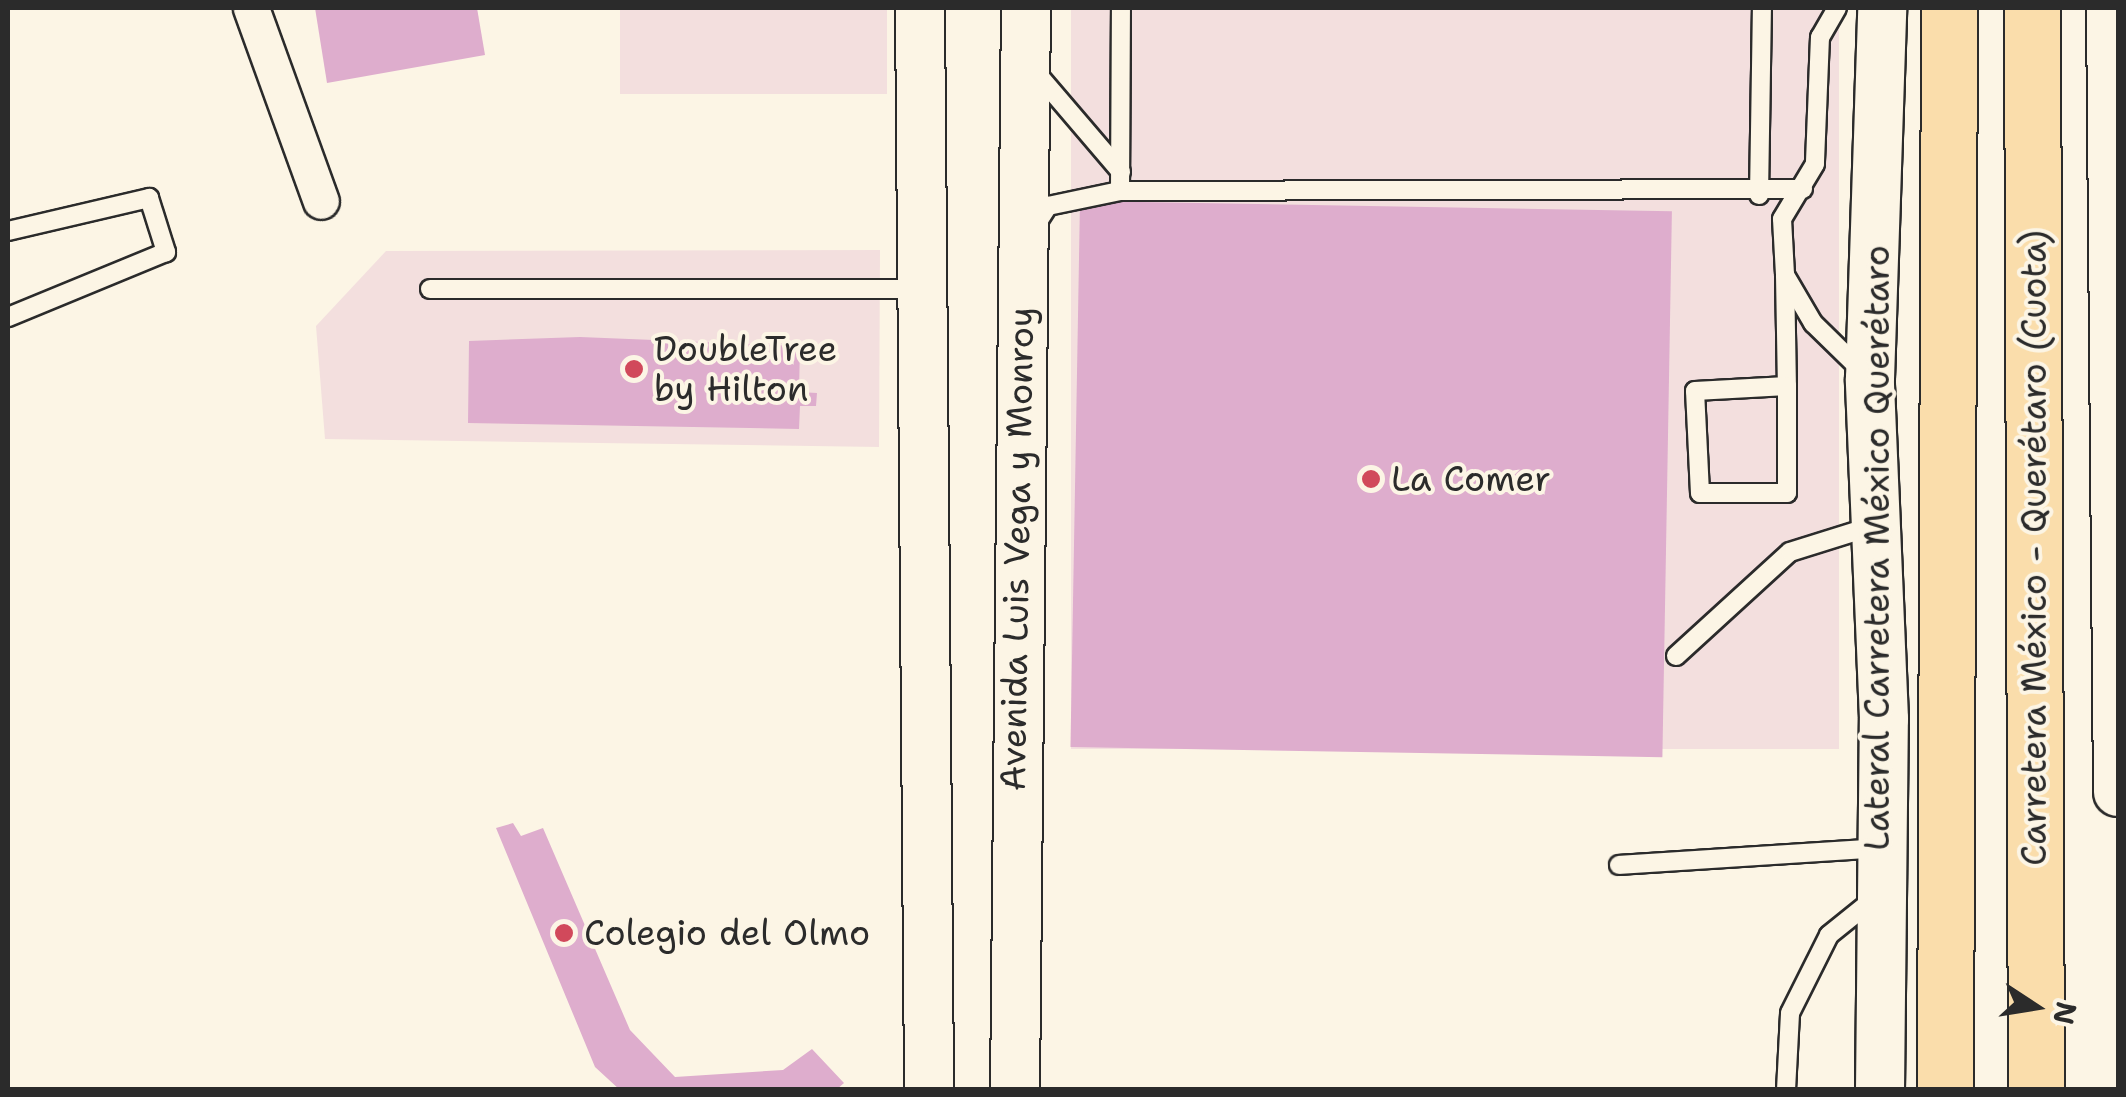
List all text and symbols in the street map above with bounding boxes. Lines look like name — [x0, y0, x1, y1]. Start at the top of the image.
street label: Carretera México - Querétaro (Cuota) — [2013, 230, 2055, 866]
street label: Lateral Carretera México Querétaro — [1856, 245, 1898, 851]
street label: Avenida Luis Vega y Monroy — [992, 307, 1042, 791]
place label: DoubleTree by Hilton — [654, 328, 837, 410]
marker: DoubleTree by Hilton — [623, 358, 645, 380]
place label: La Comer — [1391, 458, 1551, 500]
marker: La Comer — [1360, 468, 1382, 490]
place label: Colegio del Olmo — [584, 912, 870, 954]
marker: Colegio del Olmo — [553, 922, 575, 944]
north arrow — [1986, 957, 2086, 1057]
text: N — [2044, 998, 2086, 1028]

